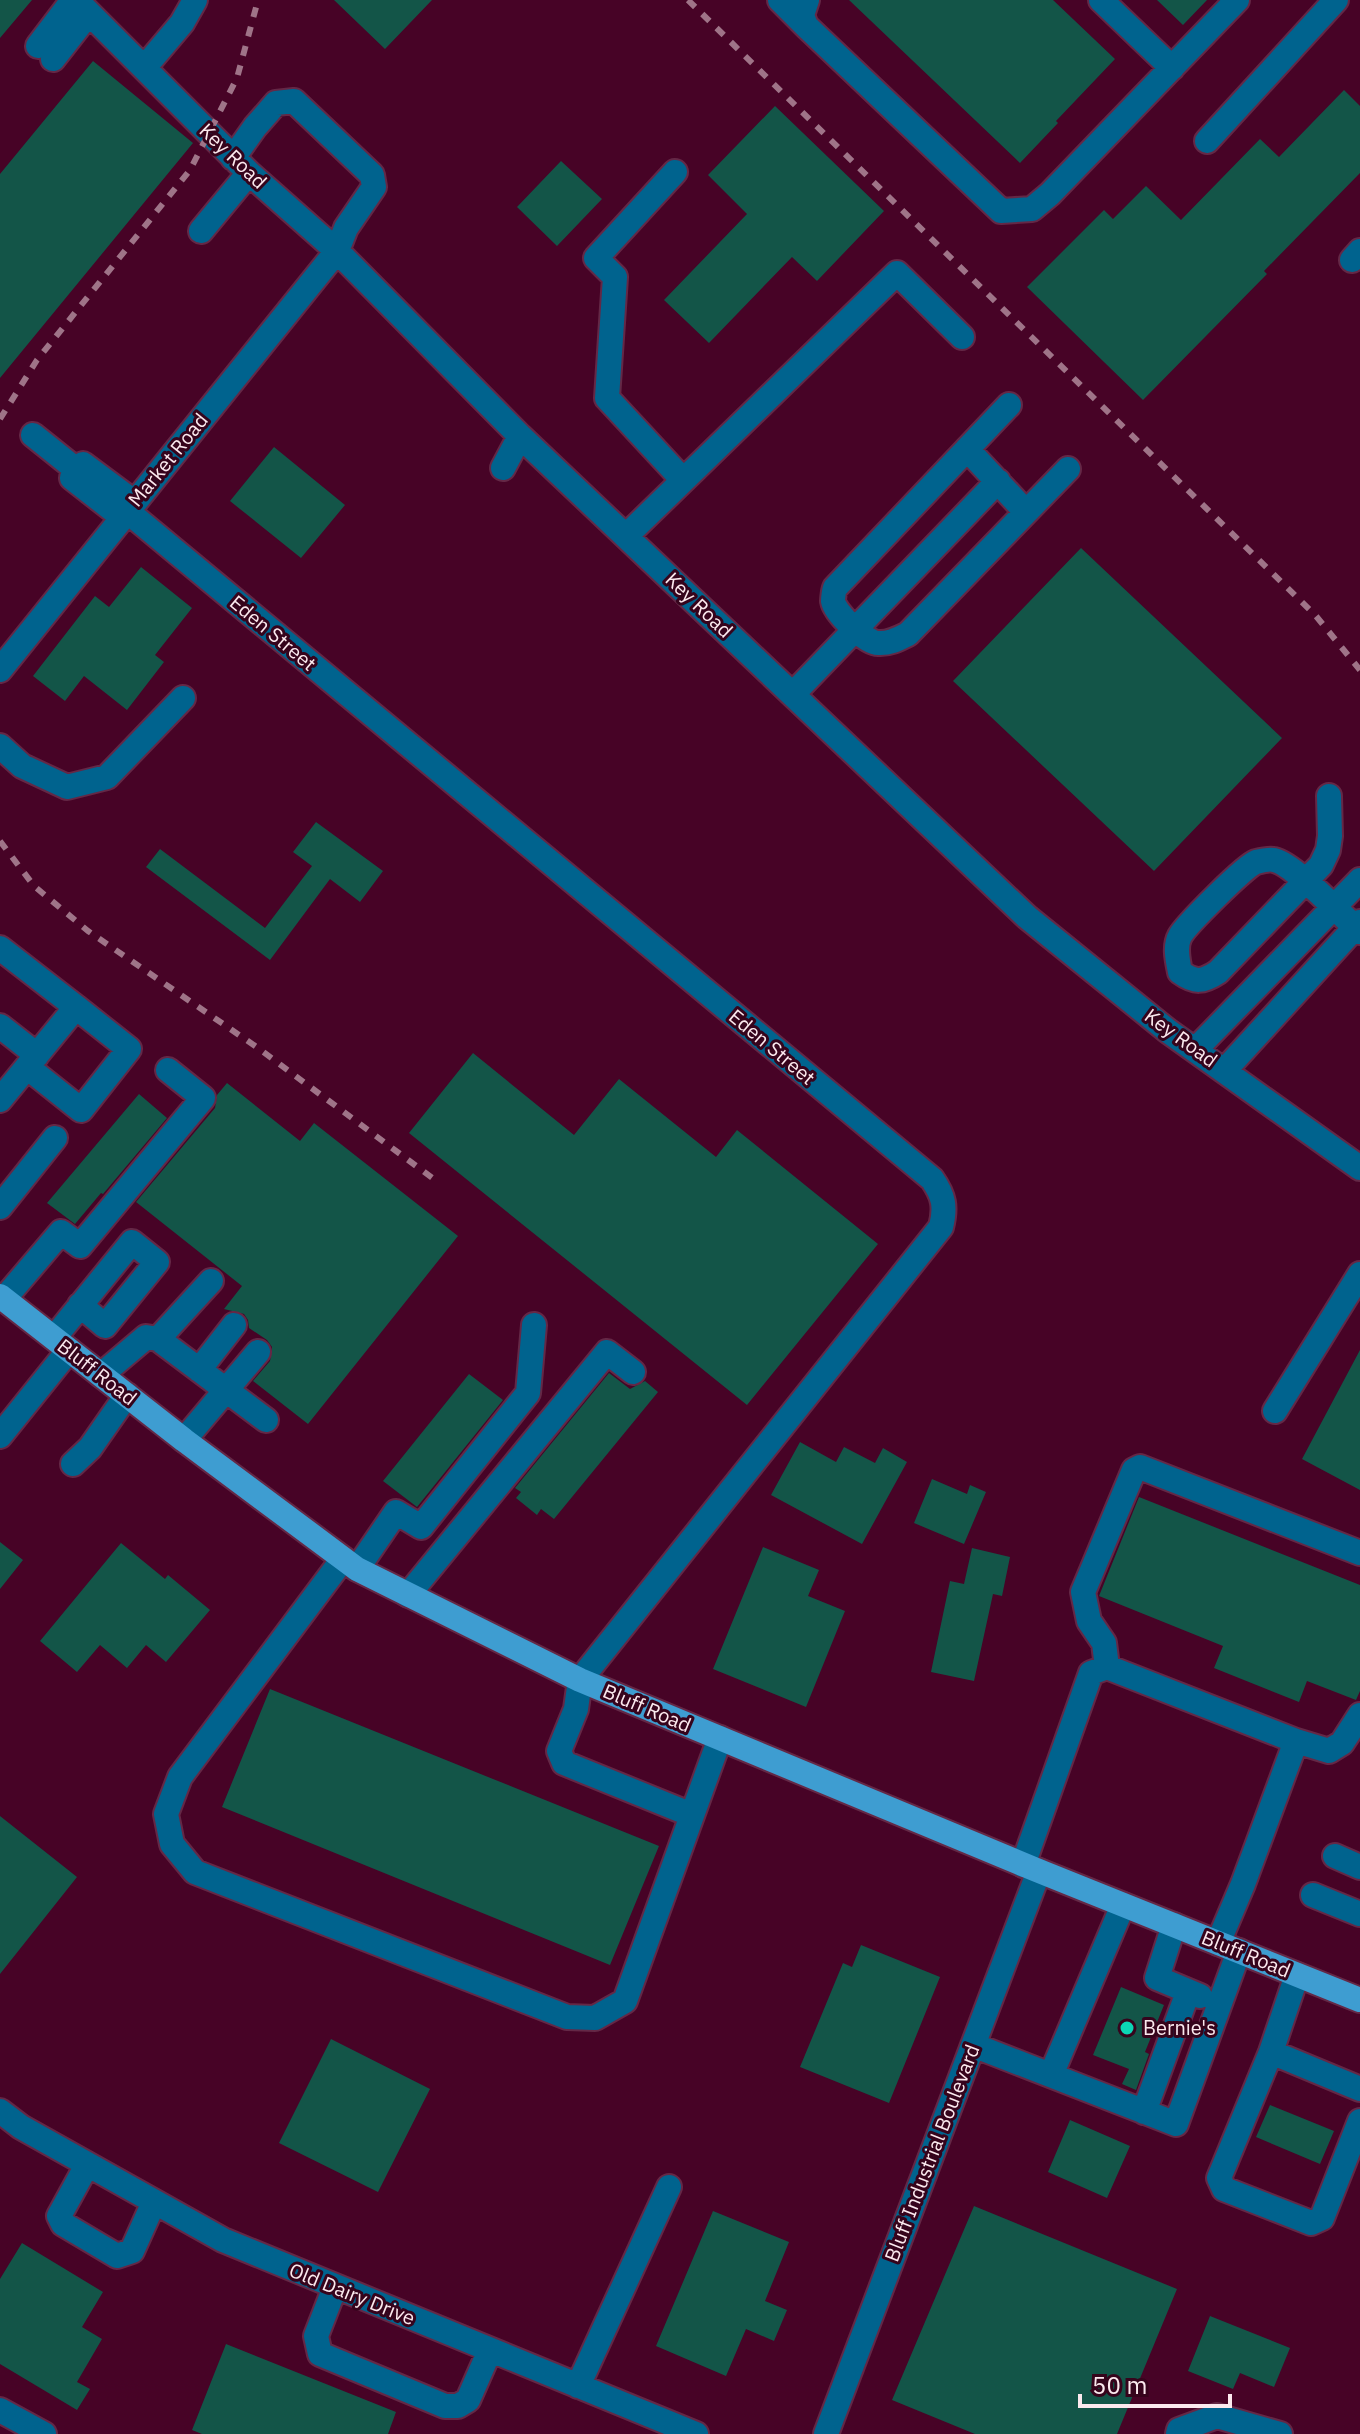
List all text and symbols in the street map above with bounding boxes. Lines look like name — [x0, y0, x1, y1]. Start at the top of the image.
street label: Key Road — [194, 117, 273, 194]
street label: Market Road — [122, 407, 214, 512]
street label: Key Road — [660, 566, 739, 643]
street label: Eden Street — [224, 589, 322, 677]
street label: Key Road — [1139, 1002, 1223, 1073]
street label: Eden Street — [723, 1003, 821, 1091]
street label: Bluff Road — [52, 1332, 142, 1411]
street label: Bluff Road — [599, 1677, 696, 1738]
street label: Bluff Road — [1198, 1924, 1295, 1984]
place label: Bernie's — [1143, 2014, 1216, 2041]
marker: Bernie's — [1118, 2019, 1136, 2037]
street label: Bluff Industrial Boulevard — [878, 2040, 985, 2265]
street label: Old Dairy Drive — [285, 2256, 419, 2331]
scale bar — [1080, 2358, 1230, 2408]
text: 50 m — [1092, 2369, 1147, 2401]

